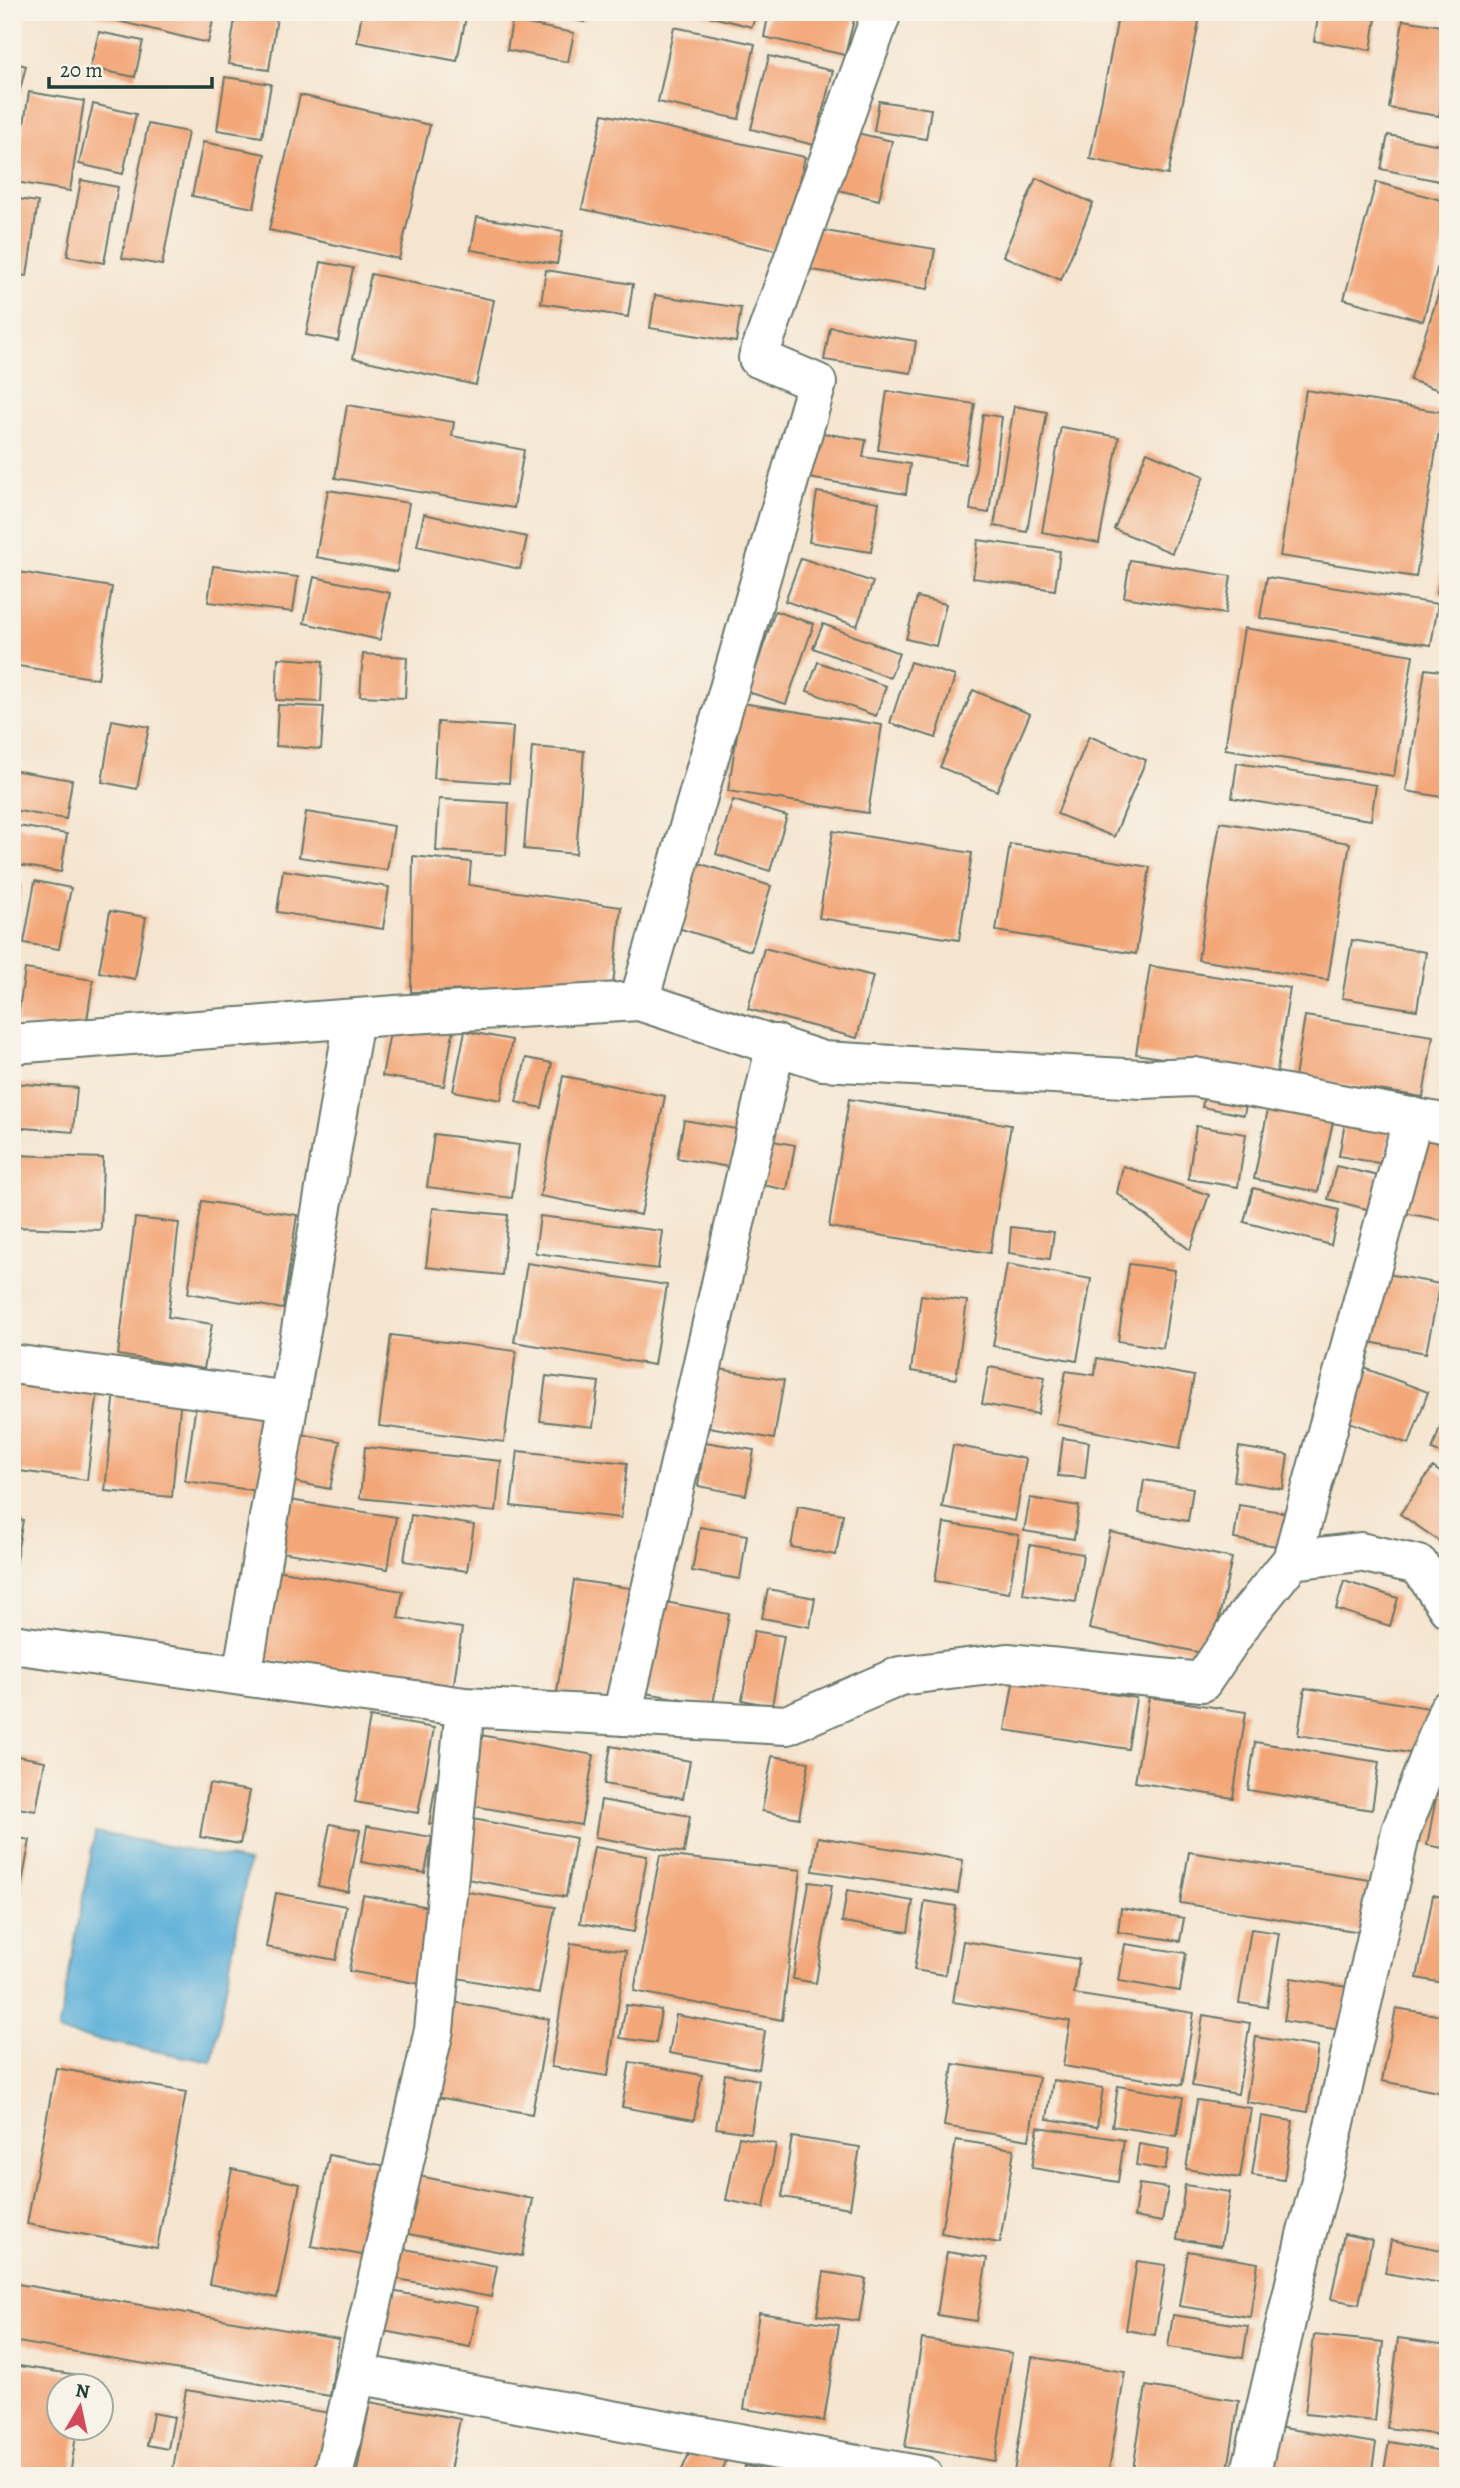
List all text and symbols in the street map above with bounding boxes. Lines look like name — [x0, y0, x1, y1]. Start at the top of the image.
scale bar — [49, 46, 212, 90]
text: 20 m — [60, 56, 103, 84]
north arrow — [46, 2372, 116, 2442]
text: N — [74, 2377, 92, 2405]

